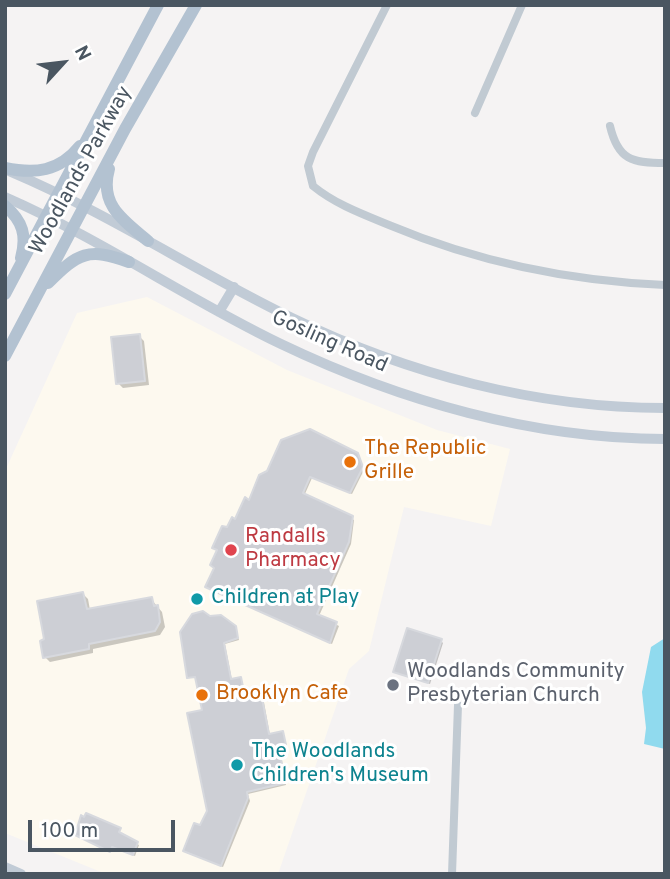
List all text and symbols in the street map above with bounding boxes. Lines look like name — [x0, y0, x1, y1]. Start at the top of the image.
north arrow — [28, 28, 98, 98]
text: N — [68, 42, 96, 65]
street label: Woodlands Parkway — [25, 82, 139, 260]
street label: Gosling Road — [267, 306, 391, 380]
place label: The Republic Grille — [364, 437, 486, 487]
marker: The Republic Grille — [342, 454, 358, 470]
place label: Randalls Pharmacy — [245, 525, 341, 575]
marker: Randalls Pharmacy — [223, 542, 239, 558]
place label: Children at Play — [211, 586, 359, 612]
marker: Children at Play — [189, 591, 205, 607]
place label: Woodlands Community Presbyterian Church — [407, 660, 625, 710]
marker: Woodlands Community Presbyterian Church — [385, 677, 401, 693]
place label: Brooklyn Cafe — [216, 682, 348, 708]
marker: Brooklyn Cafe — [194, 687, 210, 703]
place label: The Woodlands Children's Museum — [251, 740, 429, 790]
marker: The Woodlands Children's Museum — [229, 757, 245, 773]
scale bar — [32, 806, 178, 850]
text: 100 m — [41, 818, 98, 845]

